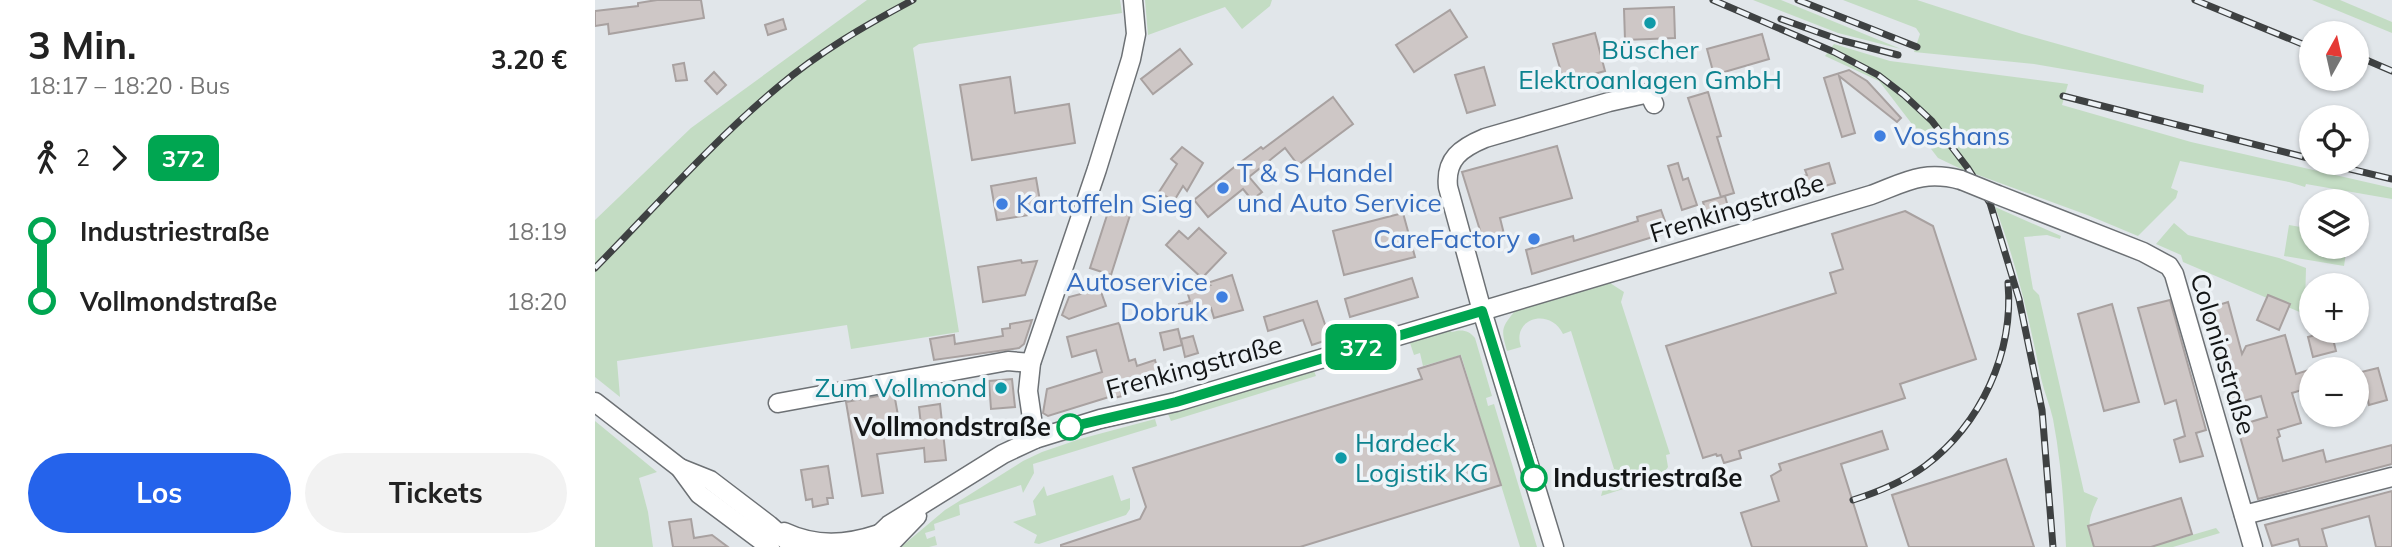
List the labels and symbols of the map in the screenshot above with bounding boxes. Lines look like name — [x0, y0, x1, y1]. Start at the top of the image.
marker: Büscher Elektroanlagen GmbH — [1642, 15, 1658, 31]
north arrow — [2299, 21, 2369, 91]
place label: Büscher Elektroanlagen GmbH — [1518, 33, 1782, 96]
place label: Vosshans — [1894, 119, 2010, 152]
marker: Vosshans — [1872, 128, 1888, 144]
place label: T & S Handel und Auto Service — [1237, 156, 1442, 219]
street label: Frenkingstraße — [1646, 165, 1828, 250]
marker: T & S Handel und Auto Service — [1215, 180, 1231, 196]
place label: Kartoffeln Sieg — [1016, 187, 1193, 220]
marker: Kartoffeln Sieg — [994, 196, 1010, 212]
place label: CareFactory — [1373, 222, 1520, 255]
marker: CareFactory — [1526, 231, 1542, 247]
place label: Autoservice Dobruk — [1066, 265, 1209, 328]
street label: Coloniastraße — [2183, 269, 2264, 439]
marker: Autoservice Dobruk — [1214, 289, 1230, 305]
line badge: 372 — [1321, 324, 1401, 370]
street label: Frenkingstraße — [1102, 327, 1286, 406]
place label: Zum Vollmond — [815, 371, 987, 404]
marker: Zum Vollmond — [993, 380, 1009, 396]
place label: Vollmondstraße — [853, 410, 1051, 443]
marker: Vollmondstraße — [1057, 414, 1083, 440]
place label: Hardeck Logistik KG — [1355, 426, 1489, 489]
marker: Hardeck Logistik KG — [1333, 450, 1349, 466]
place label: Industriestraße — [1553, 461, 1742, 494]
marker: Industriestraße — [1521, 465, 1547, 491]

